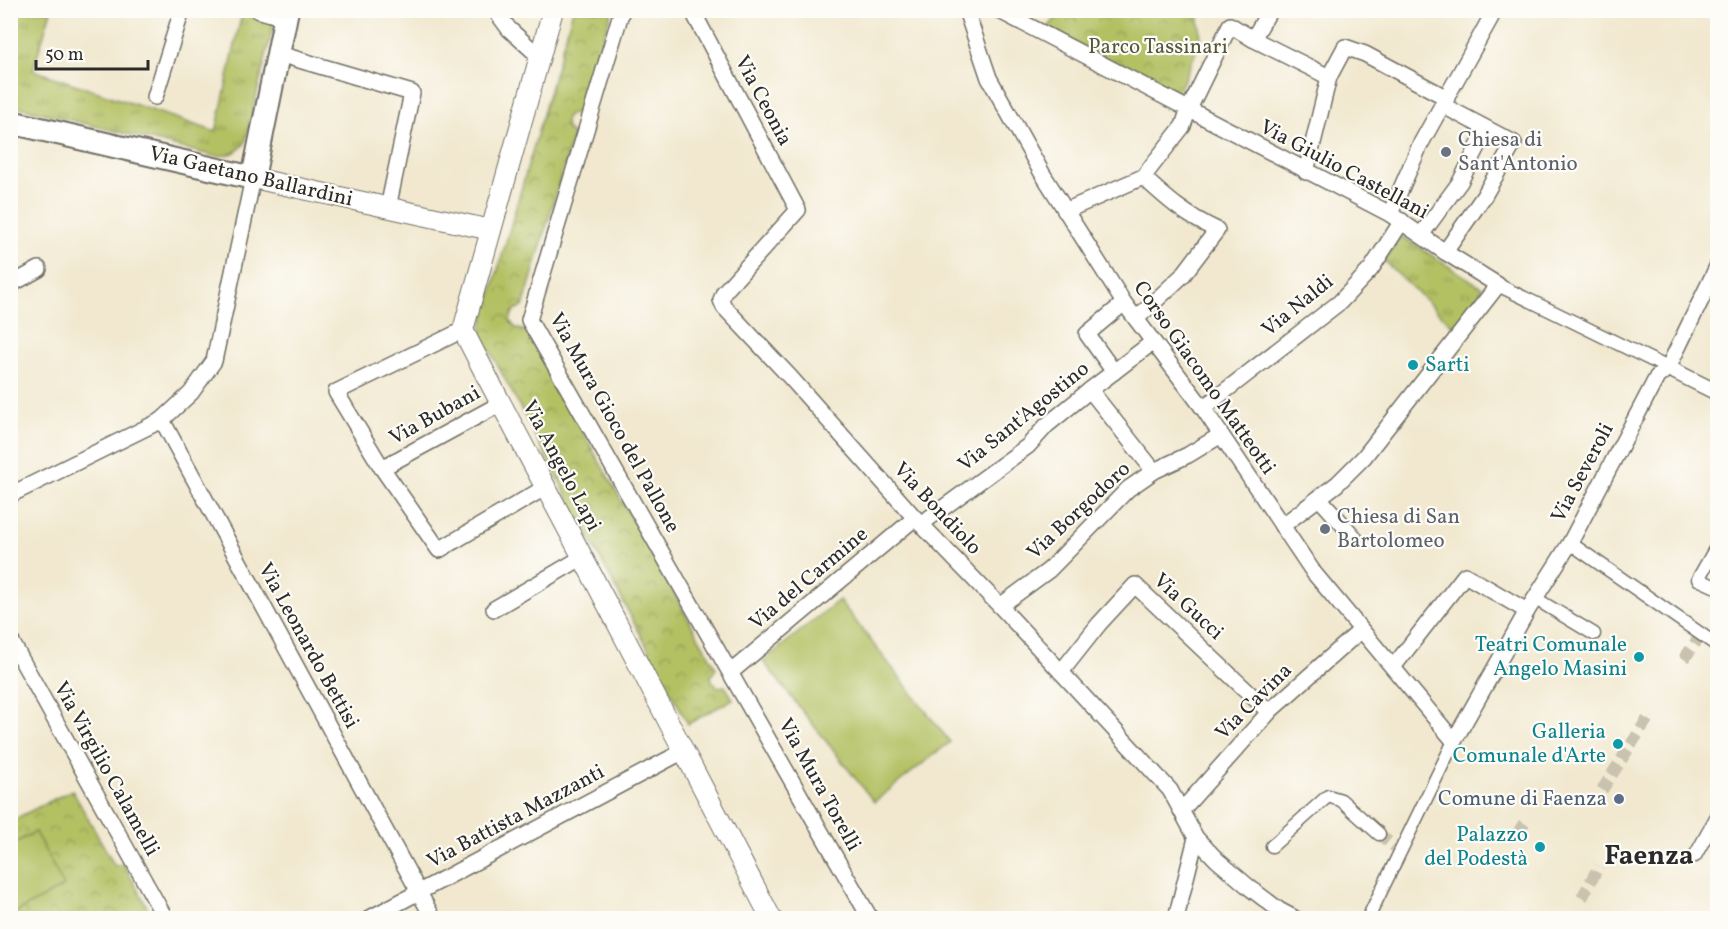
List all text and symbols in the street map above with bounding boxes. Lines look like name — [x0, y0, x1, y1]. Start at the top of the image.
scale bar — [36, 33, 148, 71]
park label: Parco Tassinari — [1088, 33, 1228, 62]
text: 50 m — [45, 43, 84, 68]
street label: Via Ceonia — [727, 51, 799, 151]
street label: Via Giulio Castellani — [1254, 113, 1434, 227]
place label: Chiesa di Sant'Antonio — [1458, 126, 1578, 179]
street label: Via Gaetano Ballardini — [146, 139, 356, 215]
marker: Chiesa di Sant'Antonio — [1439, 145, 1453, 159]
street label: Via Naldi — [1256, 268, 1340, 344]
street label: Corso Giacomo Matteotti — [1126, 275, 1282, 481]
street label: Via Mura Gioco del Pallone — [541, 308, 687, 538]
place label: Sarti — [1425, 351, 1470, 380]
street label: Via Sant'Agostino — [952, 355, 1096, 479]
marker: Sarti — [1406, 358, 1420, 372]
street label: Via Bubani — [384, 379, 486, 453]
street label: Via Angelo Lapi — [514, 395, 608, 537]
street label: Via Severoli — [1545, 418, 1621, 528]
street label: Via Borgodoro — [1021, 455, 1137, 567]
street label: Via Bondiolo — [886, 456, 988, 562]
place label: Chiesa di San Bartolomeo — [1337, 503, 1460, 556]
street label: Via del Carmine — [743, 521, 875, 637]
marker: Chiesa di San Bartolomeo — [1318, 522, 1332, 536]
street label: Via Leonardo Bettisi — [250, 558, 366, 734]
street label: Via Gucci — [1146, 567, 1230, 647]
place label: Teatri Comunale Angelo Masini — [1475, 631, 1627, 684]
marker: Teatri Comunale Angelo Masini — [1632, 650, 1646, 664]
street label: Via Cavina — [1209, 657, 1299, 747]
street label: Via Virgilio Calamelli — [46, 676, 166, 862]
street label: Via Mura Torelli — [770, 713, 868, 857]
place label: Galleria Comunale d'Arte — [1453, 718, 1606, 771]
marker: Galleria Comunale d'Arte — [1611, 737, 1625, 751]
street label: Via Battista Mazzanti — [422, 758, 610, 876]
place label: Comune di Faenza — [1438, 785, 1607, 814]
marker: Comune di Faenza — [1612, 792, 1626, 806]
place label: Palazzo del Podestà — [1424, 821, 1528, 874]
district label: Faenza — [1604, 838, 1694, 876]
marker: Palazzo del Podestà — [1533, 840, 1547, 854]

